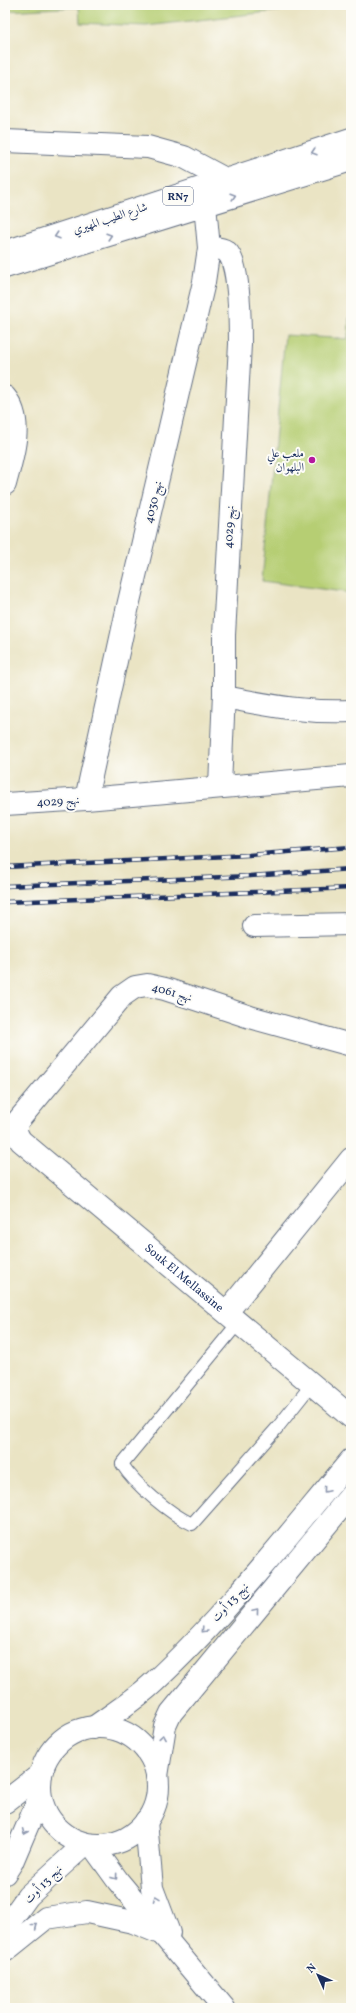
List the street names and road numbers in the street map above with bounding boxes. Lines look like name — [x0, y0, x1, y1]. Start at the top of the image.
road number: RN7 — [163, 187, 193, 205]
street label: شارع الطيب المهيري — [71, 199, 151, 240]
street label: نهج 4030 — [141, 479, 169, 526]
street label: نهج 4029 — [221, 505, 241, 549]
street label: نهج 4029 — [36, 793, 80, 813]
street label: نهج 4061 — [149, 980, 194, 1008]
street label: Souk El Mellassine — [141, 1241, 227, 1316]
street label: نهج 13 أوت — [208, 1579, 255, 1627]
street label: نهج 13 أوت — [20, 1861, 68, 1909]

